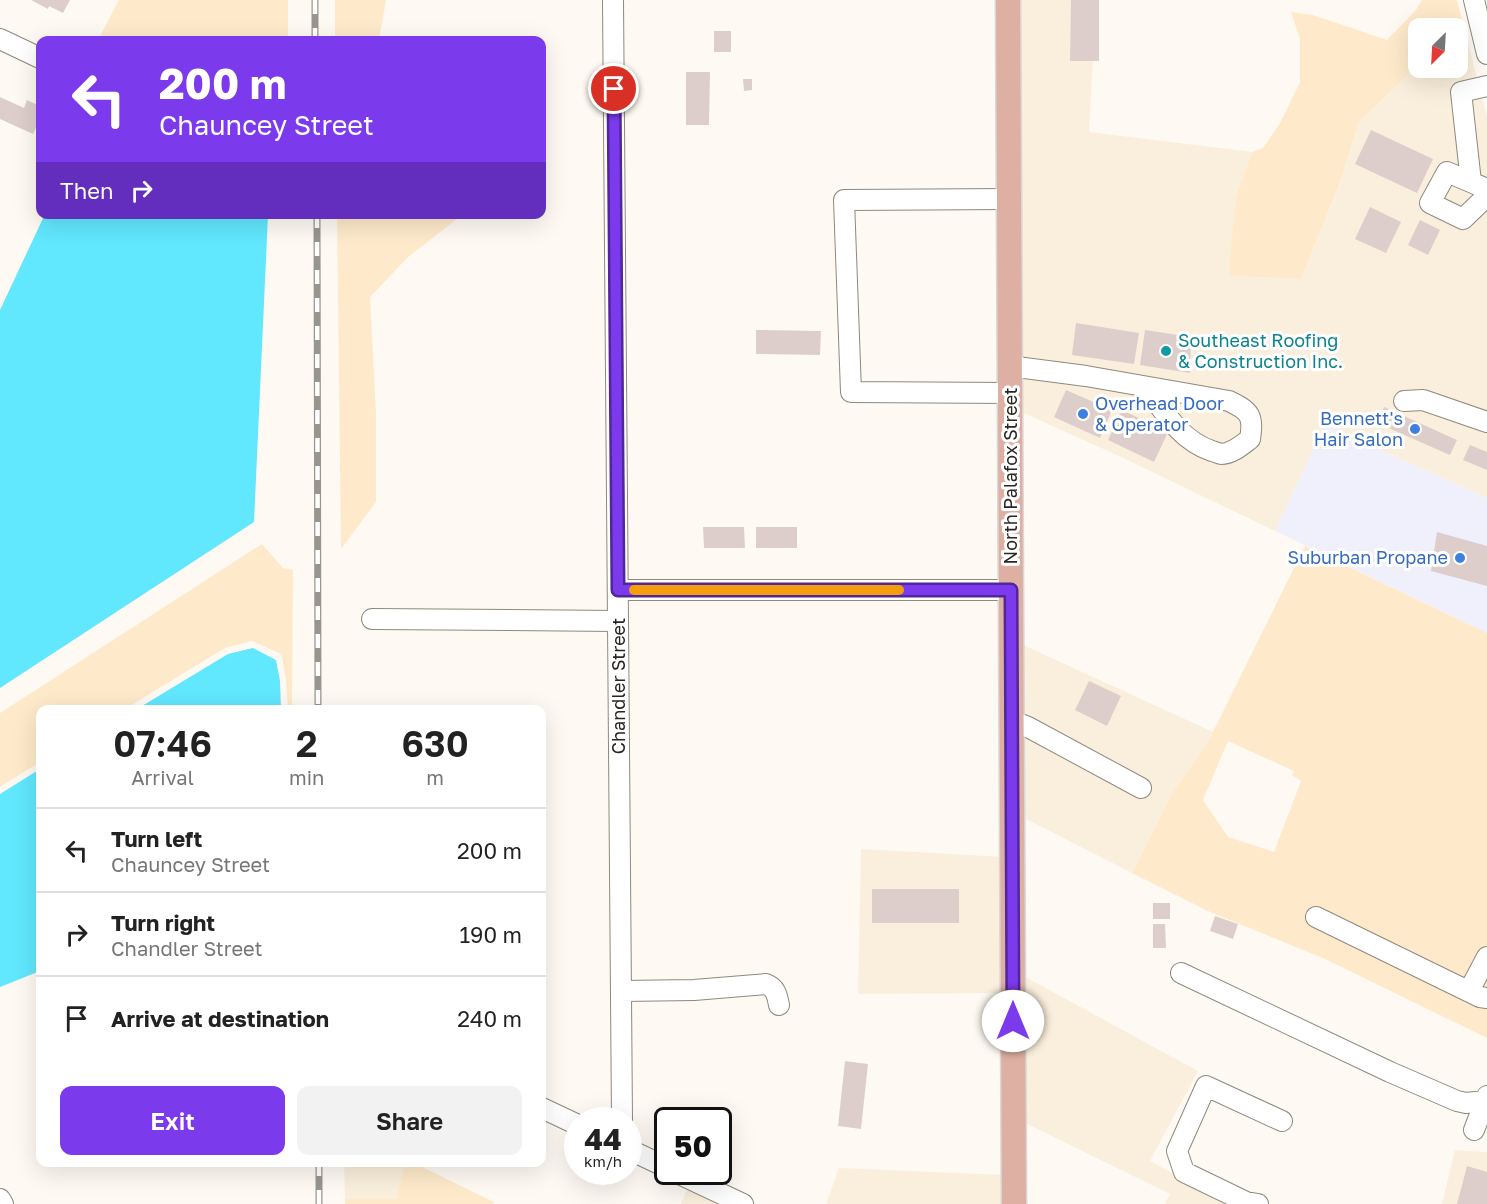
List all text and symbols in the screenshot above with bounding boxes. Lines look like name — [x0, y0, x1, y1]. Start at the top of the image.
north arrow — [1408, 18, 1468, 78]
map controls — [1408, 18, 1468, 78]
text: 200 m — [159, 58, 286, 108]
icon: left — [60, 60, 138, 138]
pin — [588, 63, 639, 114]
icon: arrive — [597, 72, 630, 105]
text: Chauncey Street — [159, 109, 374, 141]
icon: right — [125, 174, 158, 207]
text: Then — [60, 177, 113, 204]
place label: Southeast Roofing & Construction Inc. — [1178, 329, 1343, 372]
marker: Southeast Roofing & Construction Inc. — [1159, 344, 1173, 358]
street label: North Palafox Street — [999, 388, 1021, 564]
place label: Overhead Door & Operator — [1095, 392, 1224, 435]
marker: Overhead Door & Operator — [1076, 407, 1090, 421]
place label: Bennett's Hair Salon — [1314, 407, 1403, 450]
marker: Bennett's Hair Salon — [1408, 422, 1422, 436]
place label: Suburban Propane — [1288, 546, 1448, 568]
marker: Suburban Propane — [1453, 551, 1467, 565]
street label: Chandler Street — [607, 618, 629, 754]
text: 07:46 — [113, 722, 212, 765]
text: 2 — [296, 722, 318, 765]
text: 630 — [402, 722, 469, 765]
text: Arrival — [131, 765, 194, 789]
text: min — [289, 765, 324, 789]
text: m — [426, 765, 444, 789]
text: Turn left — [111, 825, 202, 852]
icon: left — [60, 834, 93, 867]
text: 200 m — [457, 837, 522, 864]
text: Chauncey Street — [111, 852, 270, 876]
text: Turn right — [111, 909, 215, 936]
icon: right — [60, 918, 93, 951]
text: 190 m — [459, 921, 522, 948]
text: Chandler Street — [111, 936, 263, 960]
position arrow — [981, 989, 1045, 1053]
icon: arrive — [60, 1002, 93, 1035]
text: Arrive at destination — [111, 1005, 329, 1032]
text: 240 m — [457, 1005, 522, 1032]
button: Exit — [60, 1086, 285, 1155]
button: Share — [297, 1086, 522, 1155]
speed limit sign: 50 — [654, 1107, 732, 1185]
text: 44 — [584, 1121, 622, 1157]
text: km/h — [584, 1152, 622, 1170]

